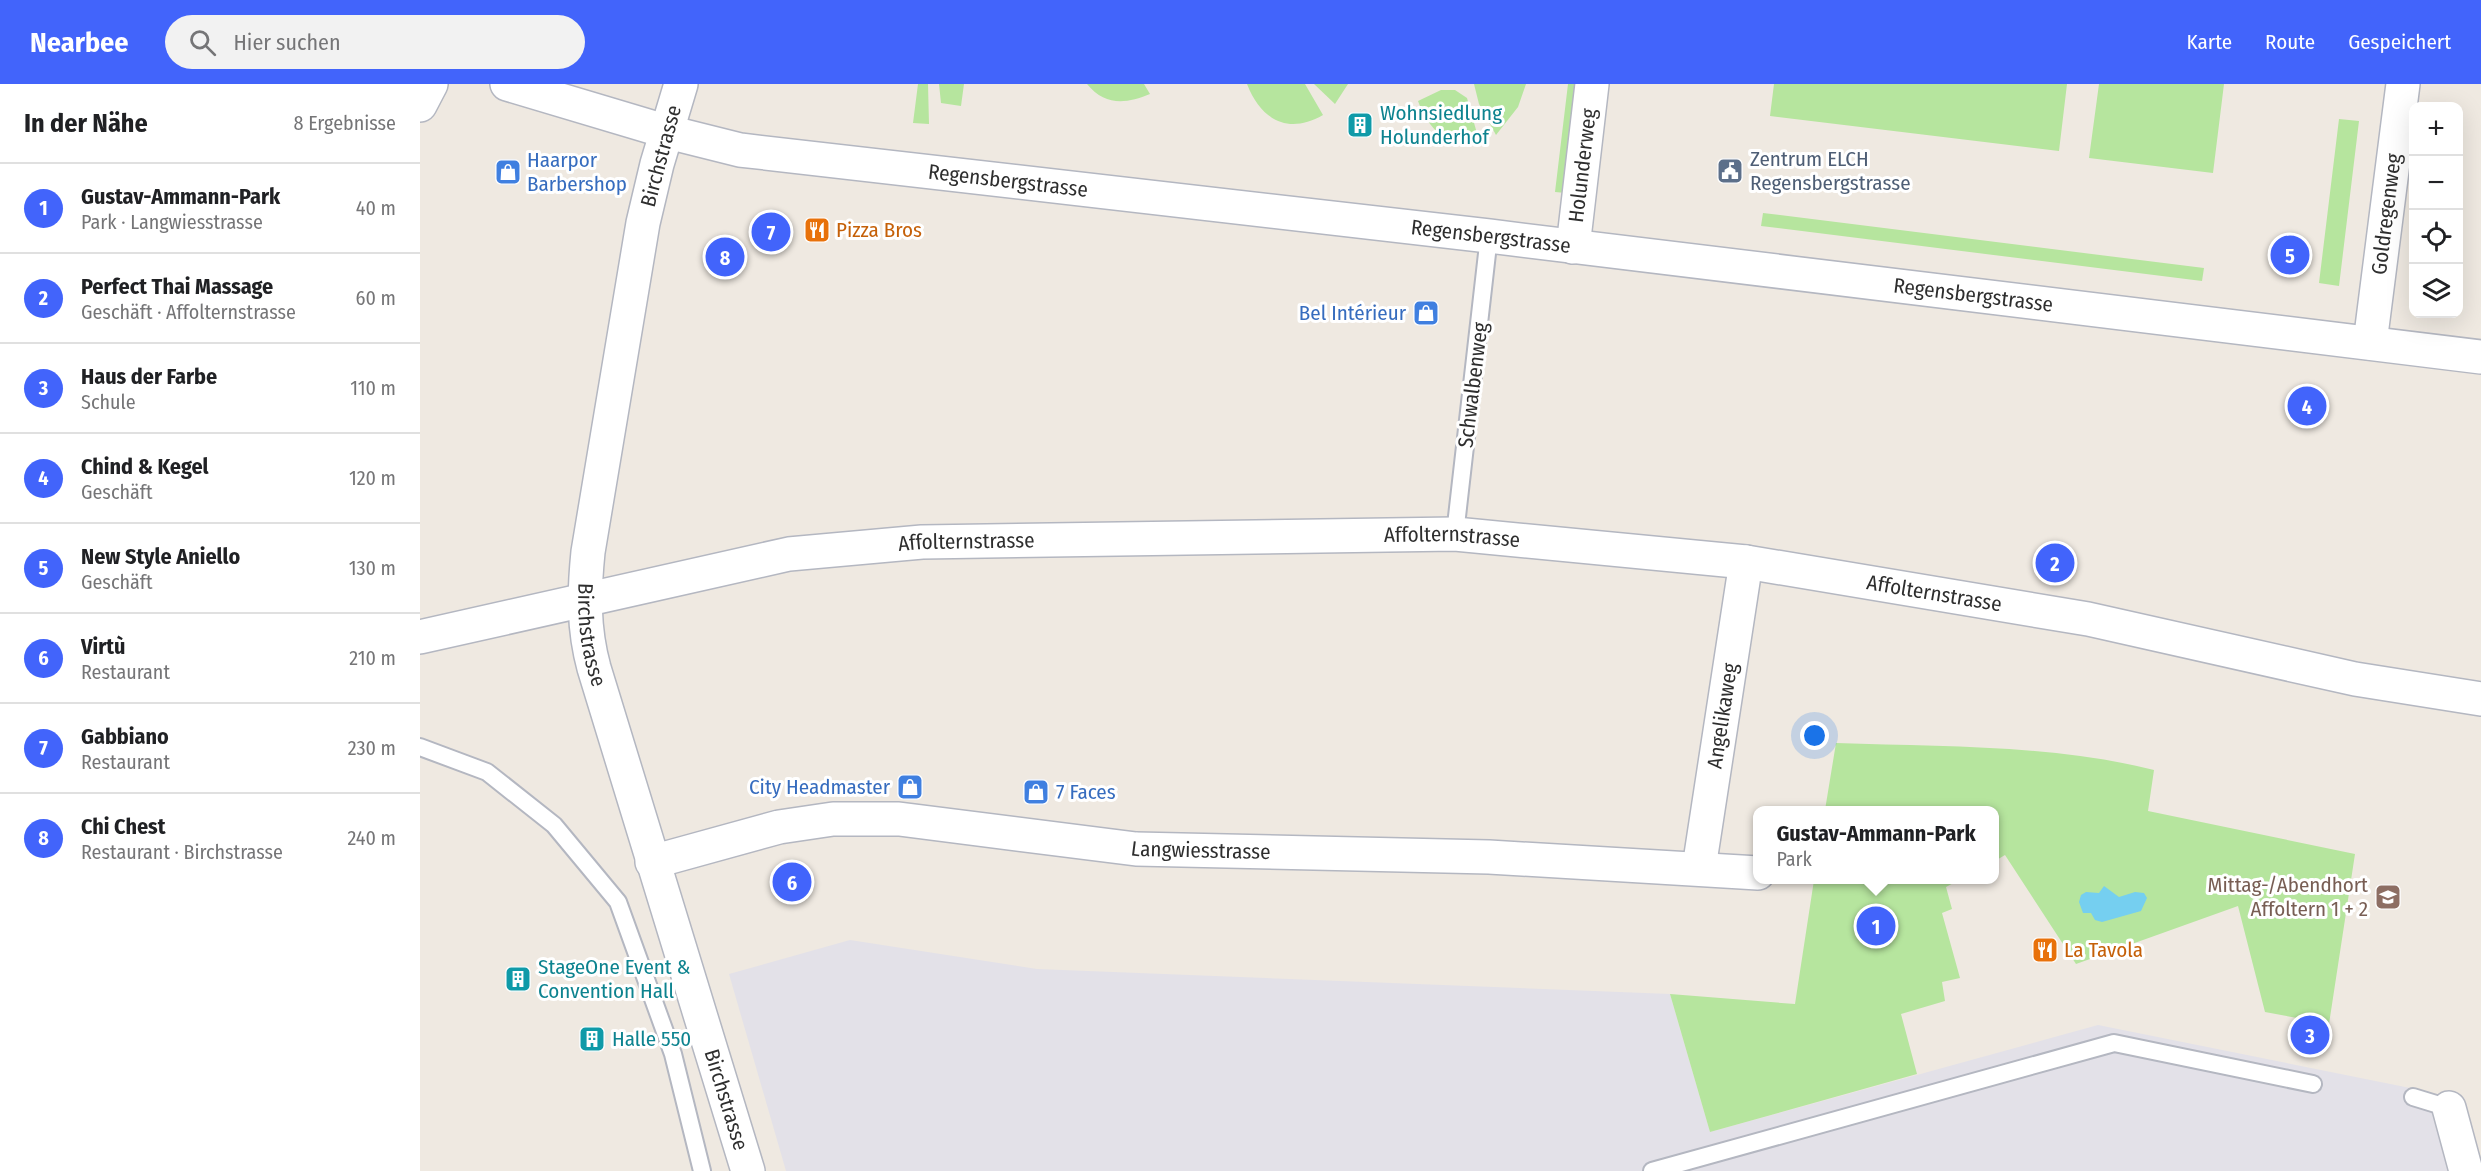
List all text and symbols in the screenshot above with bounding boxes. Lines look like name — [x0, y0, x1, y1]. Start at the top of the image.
search box — [165, 15, 585, 69]
text: Nearbee — [30, 26, 129, 59]
icon: search — [186, 26, 219, 59]
text: Hier suchen — [234, 29, 340, 56]
text: Karte — [2187, 29, 2232, 55]
text: Route — [2265, 29, 2315, 55]
text: Gespeichert — [2348, 29, 2451, 55]
place label: Wohnsiedlung Holunderhof — [1380, 100, 1502, 150]
street label: Birchstrasse — [635, 102, 687, 210]
map controls — [2409, 102, 2463, 318]
button: + — [2409, 102, 2463, 156]
street label: Holunderweg — [1563, 107, 1602, 224]
text: In der Nähe — [24, 108, 148, 139]
building icon: Wohnsiedlung Holunderhof — [1345, 110, 1375, 140]
text: 8 Ergebnisse — [293, 111, 396, 135]
place label: Zentrum ELCH Regensbergstrasse — [1750, 146, 1911, 196]
place label: Haarpor Barbershop — [527, 147, 627, 197]
street label: Goldregenweg — [2366, 152, 2407, 276]
public building icon: Zentrum ELCH Regensbergstrasse — [1715, 156, 1745, 186]
button: − — [2409, 156, 2463, 210]
shop icon: Haarpor Barbershop — [493, 157, 523, 187]
street label: Regensbergstrasse — [927, 159, 1089, 203]
text: Gustav-Ammann-Park — [81, 183, 280, 210]
text: 1 — [39, 196, 48, 220]
text: 40 m — [356, 196, 396, 220]
text: Park · Langwiesstrasse — [81, 210, 263, 234]
pin: 7 — [752, 210, 790, 254]
button: locate — [2409, 210, 2463, 264]
street label: Regensbergstrasse — [1410, 214, 1572, 259]
restaurant icon: Pizza Bros — [802, 215, 832, 245]
place label: Pizza Bros — [836, 217, 922, 243]
pin: 5 — [2270, 232, 2310, 278]
pin: 8 — [706, 234, 744, 279]
button: layers — [2409, 264, 2463, 318]
street label: Regensbergstrasse — [1892, 272, 2055, 318]
text: Perfect Thai Massage — [81, 273, 273, 300]
text: 2 — [39, 286, 48, 310]
text: 60 m — [356, 286, 396, 310]
shop icon: Bel Intérieur — [1411, 298, 1441, 328]
text: Geschäft · Affolternstrasse — [81, 300, 296, 324]
place label: Bel Intérieur — [1299, 300, 1407, 326]
street label: Schwalbenweg — [1452, 321, 1494, 449]
text: Haus der Farbe — [81, 363, 217, 390]
text: 3 — [39, 376, 48, 400]
text: 110 m — [350, 376, 396, 400]
pin: 4 — [2288, 384, 2326, 428]
text: Schule — [81, 390, 136, 414]
text: Chind & Kegel — [81, 453, 209, 480]
text: 4 — [38, 466, 49, 490]
text: 120 m — [349, 466, 396, 490]
text: Geschäft — [81, 480, 152, 504]
street label: Affolternstrasse — [1384, 521, 1521, 553]
street label: Affolternstrasse — [897, 527, 1035, 557]
pin: 2 — [2036, 540, 2074, 586]
text: New Style Aniello — [81, 543, 240, 570]
text: 5 — [39, 556, 48, 580]
text: 130 m — [349, 556, 396, 580]
street label: Affolternstrasse — [1865, 569, 2004, 617]
text: Geschäft — [81, 570, 152, 594]
street label: Birchstrasse — [572, 583, 612, 690]
text: Virtù — [81, 633, 125, 660]
text: 6 — [38, 646, 49, 670]
text: 210 m — [349, 646, 396, 670]
text: Restaurant — [81, 660, 170, 684]
street label: Angelikaweg — [1701, 661, 1743, 770]
your location — [1800, 721, 1829, 750]
text: Gabbiano — [81, 723, 169, 750]
text: 7 — [39, 736, 48, 760]
text: 230 m — [348, 736, 396, 760]
text: Restaurant — [81, 750, 170, 774]
shop icon: City Headmaster — [895, 772, 925, 802]
place label: City Headmaster — [749, 774, 891, 800]
shop icon: 7 Faces — [1021, 777, 1051, 807]
place label: 7 Faces — [1056, 779, 1116, 805]
popup — [1753, 806, 1999, 884]
text: Chi Chest — [81, 813, 165, 840]
text: Gustav-Ammann-Park — [1776, 820, 1976, 847]
text: 8 — [38, 826, 49, 850]
text: 240 m — [347, 826, 396, 850]
street label: Langwiesstrasse — [1129, 835, 1271, 865]
text: Restaurant · Birchstrasse — [81, 840, 283, 864]
text: Park — [1776, 847, 1812, 871]
pin: 6 — [772, 860, 812, 904]
place label: Mittag-/Abendhort Affoltern 1 + 2 — [2208, 872, 2368, 922]
school or university icon: Mittag-/Abendhort Affoltern 1 + 2 — [2373, 882, 2403, 912]
pin: 1 — [1856, 904, 1896, 948]
restaurant icon: La Tavola — [2030, 935, 2060, 965]
place label: La Tavola — [2064, 937, 2143, 963]
place label: StageOne Event & Convention Hall — [538, 954, 691, 1004]
building icon: StageOne Event & Convention Hall — [503, 964, 533, 994]
pin: 3 — [2290, 1012, 2330, 1058]
building icon: Halle 550 — [577, 1024, 607, 1054]
place label: Halle 550 — [612, 1026, 691, 1052]
street label: Birchstrasse — [698, 1046, 754, 1153]

